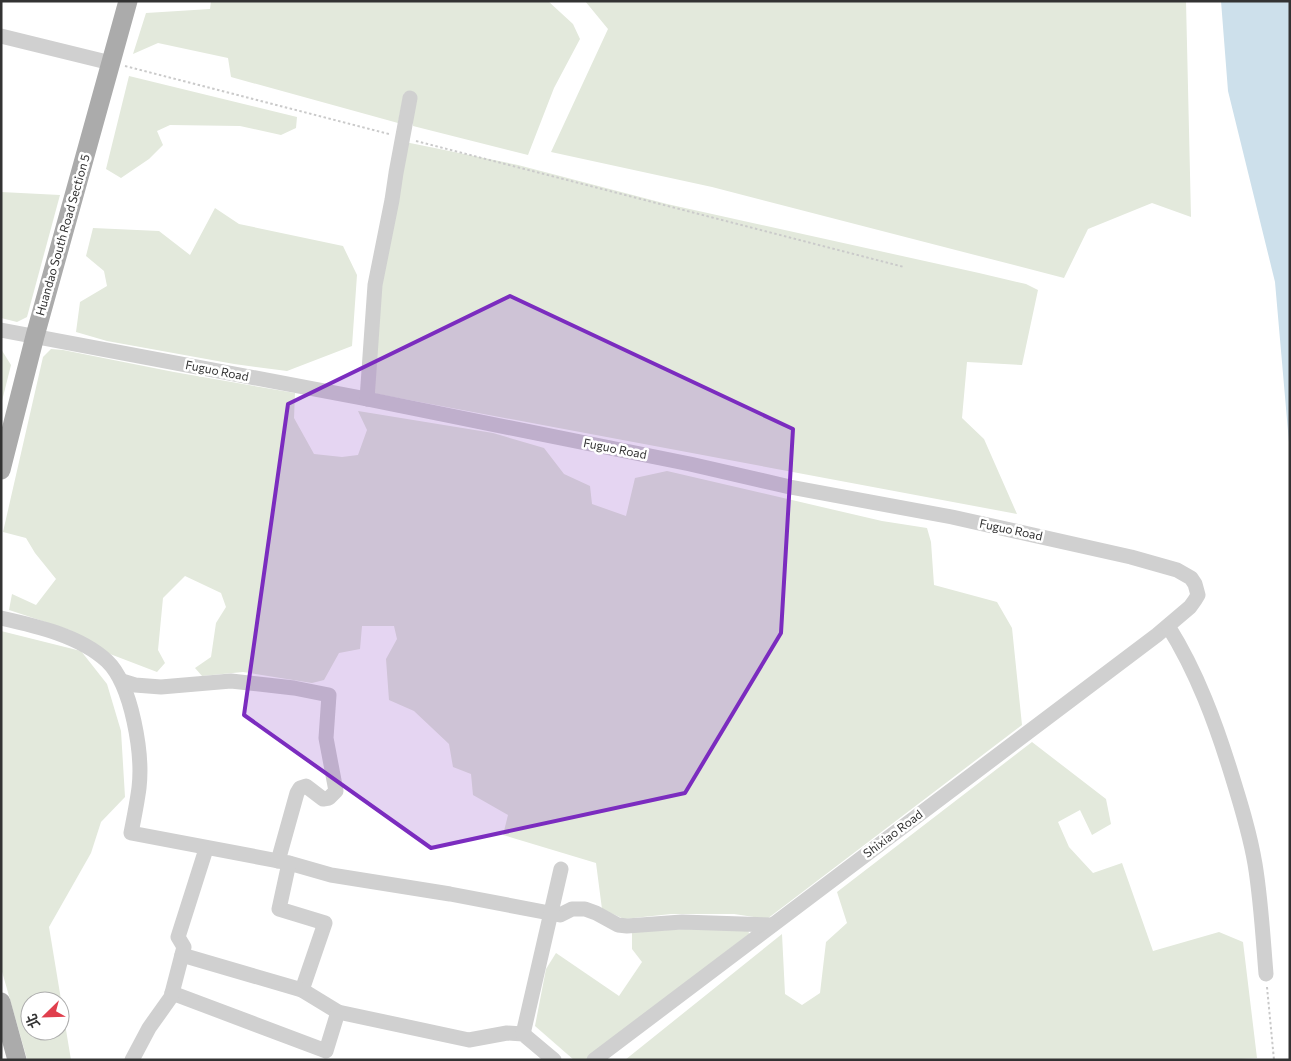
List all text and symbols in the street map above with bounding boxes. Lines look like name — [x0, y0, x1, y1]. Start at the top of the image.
street label: Huandao South Road Section 5 — [32, 152, 92, 317]
street label: Fuguo Road — [184, 357, 250, 383]
street label: Fuguo Road — [582, 435, 648, 461]
street label: Fuguo Road — [978, 516, 1044, 543]
street label: Shixiao Road — [860, 806, 925, 860]
north arrow — [20, 991, 70, 1041]
text: 北 — [22, 1012, 43, 1031]

